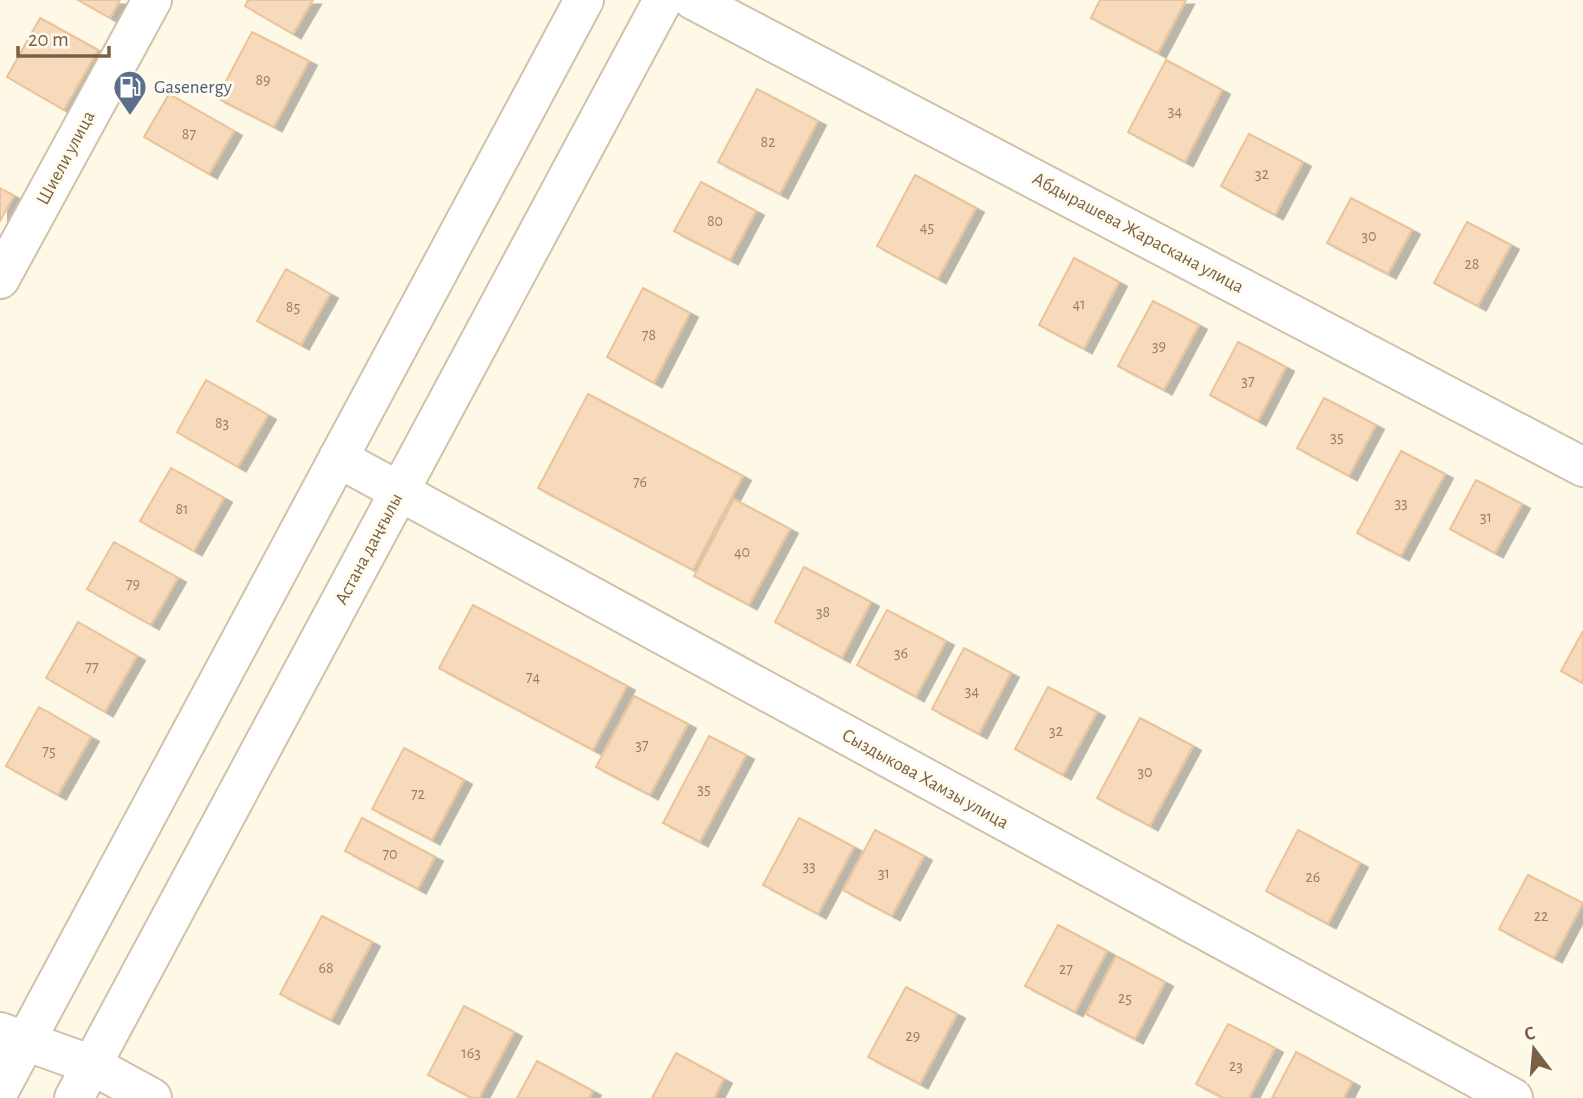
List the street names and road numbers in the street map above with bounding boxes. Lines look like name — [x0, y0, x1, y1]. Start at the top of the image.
street label: Шиели улица — [33, 108, 99, 208]
street label: Абдырашева Жараскана улица — [1029, 169, 1247, 297]
street label: Астана даңғылы — [332, 490, 406, 608]
street label: Сыздыкова Хамзы улица — [838, 725, 1012, 833]

